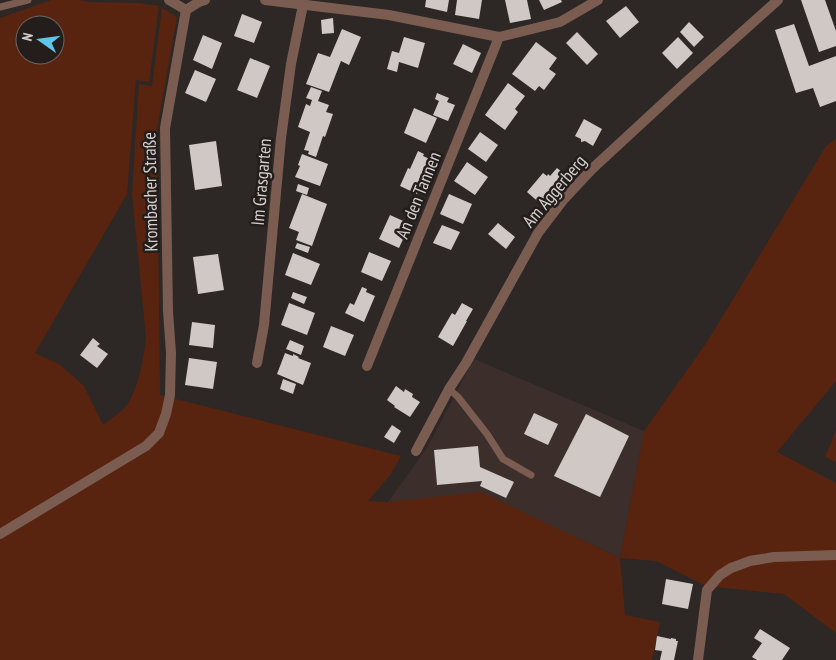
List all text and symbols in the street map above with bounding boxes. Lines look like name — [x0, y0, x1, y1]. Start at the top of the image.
north arrow — [15, 15, 65, 65]
text: N — [18, 31, 37, 43]
street label: Krombacher Straße — [137, 132, 163, 252]
street label: Im Grasgarten — [246, 138, 276, 226]
street label: An den Tannen — [390, 148, 446, 242]
street label: Am Aggerberg — [517, 150, 591, 232]

